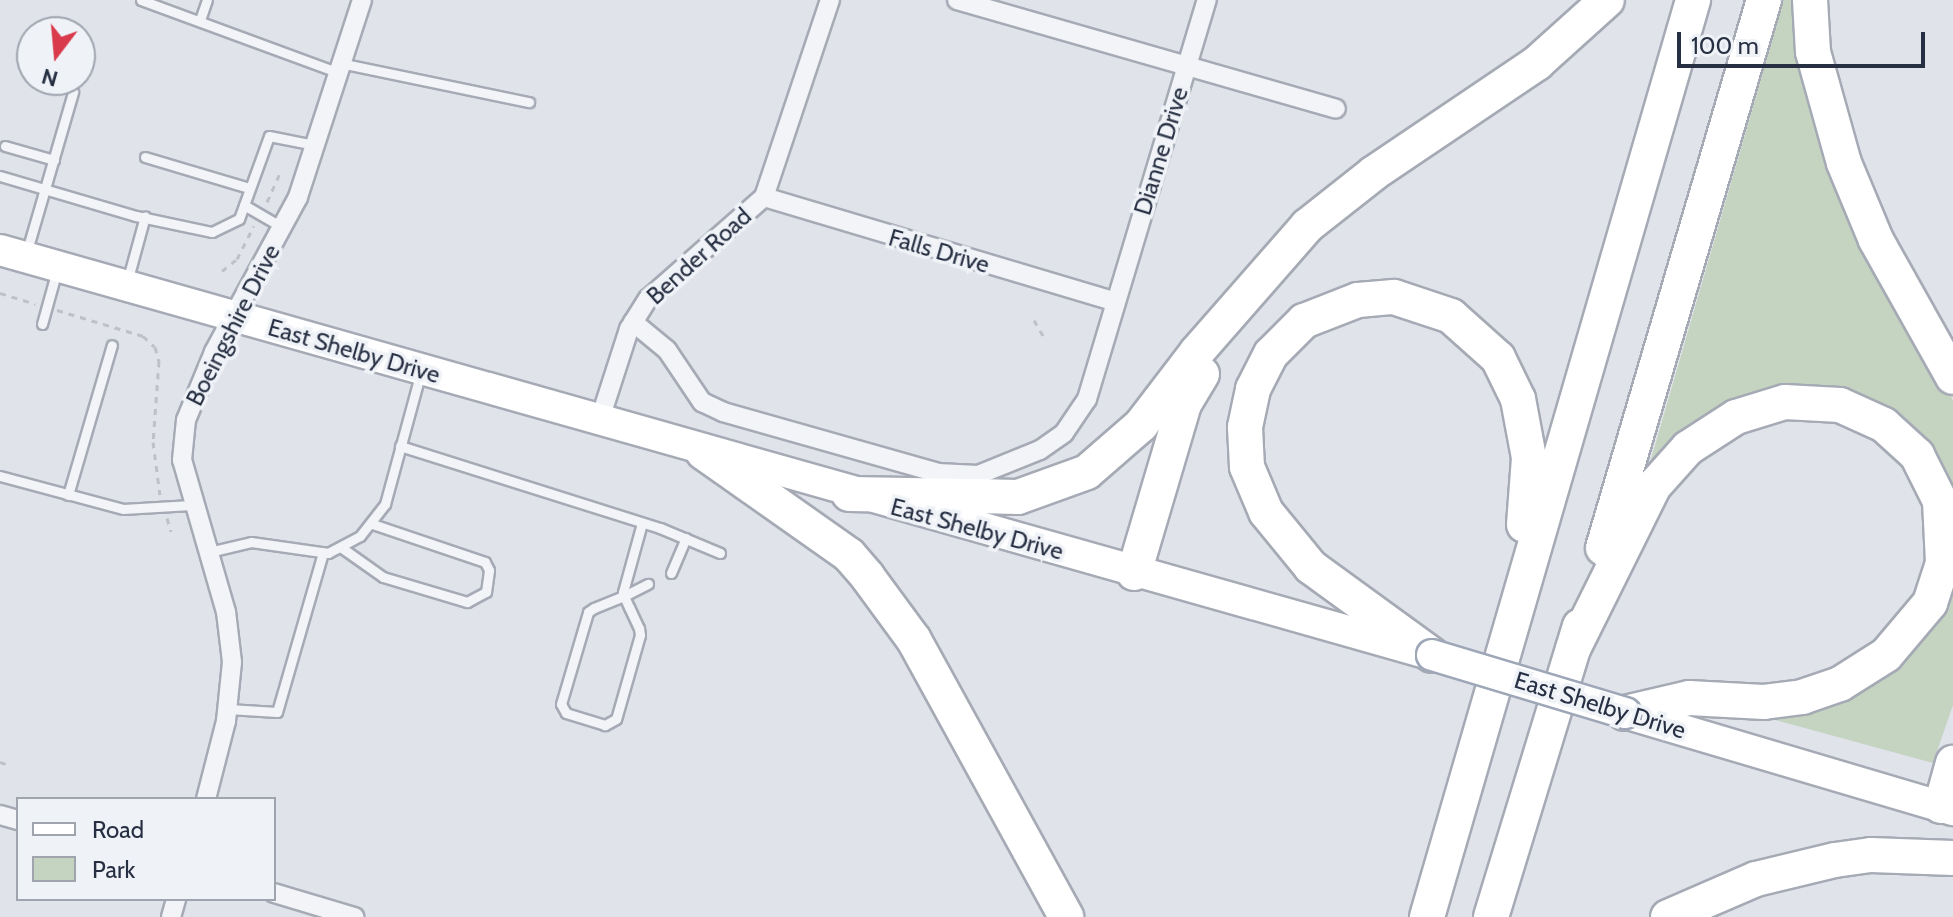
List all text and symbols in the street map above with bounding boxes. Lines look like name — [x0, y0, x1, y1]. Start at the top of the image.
north arrow — [16, 16, 96, 96]
scale bar — [1681, 16, 1929, 66]
text: 100 m — [1691, 31, 1759, 60]
text: N — [39, 63, 61, 93]
street label: Dianne Drive — [1128, 84, 1194, 218]
street label: Bender Road — [641, 202, 757, 310]
street label: Falls Drive — [885, 223, 993, 279]
street label: Boeingshire Drive — [180, 240, 286, 410]
street label: East Shelby Drive — [265, 313, 443, 389]
street label: East Shelby Drive — [888, 492, 1066, 566]
street label: East Shelby Drive — [1511, 665, 1689, 745]
legend — [16, 797, 276, 901]
text: Road — [92, 815, 144, 844]
text: Park — [92, 855, 135, 884]

